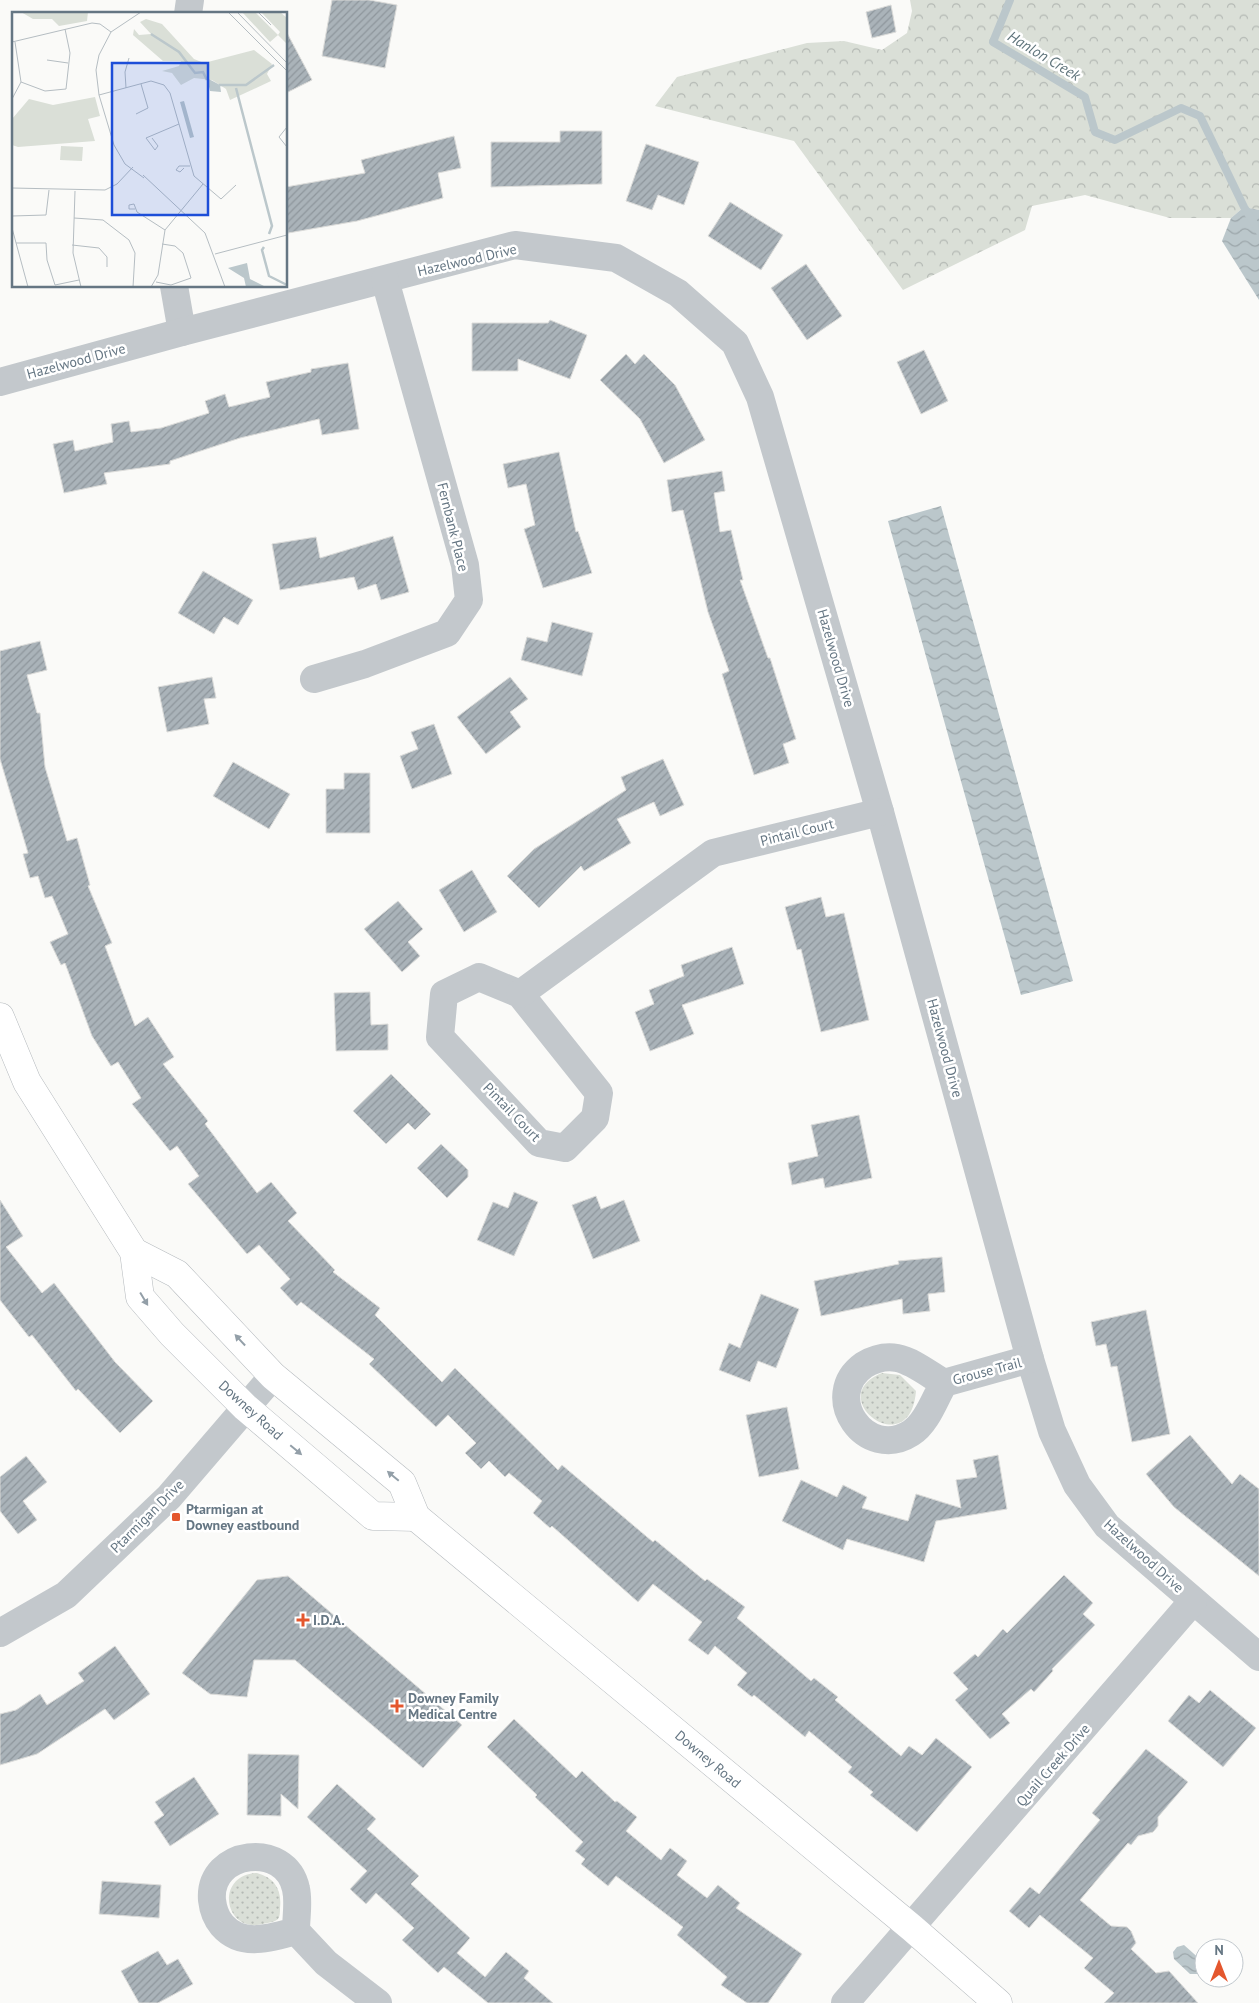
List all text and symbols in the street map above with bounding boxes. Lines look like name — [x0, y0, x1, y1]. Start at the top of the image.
inset map — [12, 12, 288, 288]
water label: Hanlon Creek — [1005, 26, 1085, 85]
street label: Hazelwood Drive — [416, 240, 518, 280]
street label: Hazelwood Drive — [25, 339, 127, 383]
street label: Fernbank Place — [433, 481, 473, 573]
street label: Hazelwood Drive — [813, 607, 859, 709]
street label: Pintail Court — [758, 814, 836, 850]
street label: Hazelwood Drive — [923, 997, 967, 1099]
street label: Pintail Court — [479, 1079, 545, 1145]
one-way arrow — [139, 1292, 148, 1306]
one-way arrow — [234, 1335, 246, 1347]
street label: Grouse Trail — [951, 1353, 1023, 1389]
street label: Downey Road — [215, 1376, 287, 1444]
one-way arrow — [289, 1444, 301, 1456]
one-way arrow — [387, 1470, 400, 1481]
street label: Ptarmigan Drive — [106, 1475, 188, 1557]
place label: Ptarmigan at Downey eastbound — [186, 1500, 299, 1534]
marker: Ptarmigan at Downey eastbound — [170, 1511, 182, 1523]
street label: Hazelwood Drive — [1100, 1515, 1188, 1597]
place label: I.D.A. — [313, 1611, 345, 1629]
marker: I.D.A. — [297, 1614, 309, 1626]
place label: Downey Family Medical Centre — [408, 1689, 499, 1723]
marker: Downey Family Medical Centre — [390, 1699, 404, 1713]
street label: Quail Creek Drive — [1012, 1720, 1094, 1810]
street label: Downey Road — [671, 1726, 745, 1792]
north arrow — [1194, 1938, 1244, 1988]
text: N — [1214, 1941, 1224, 1959]

